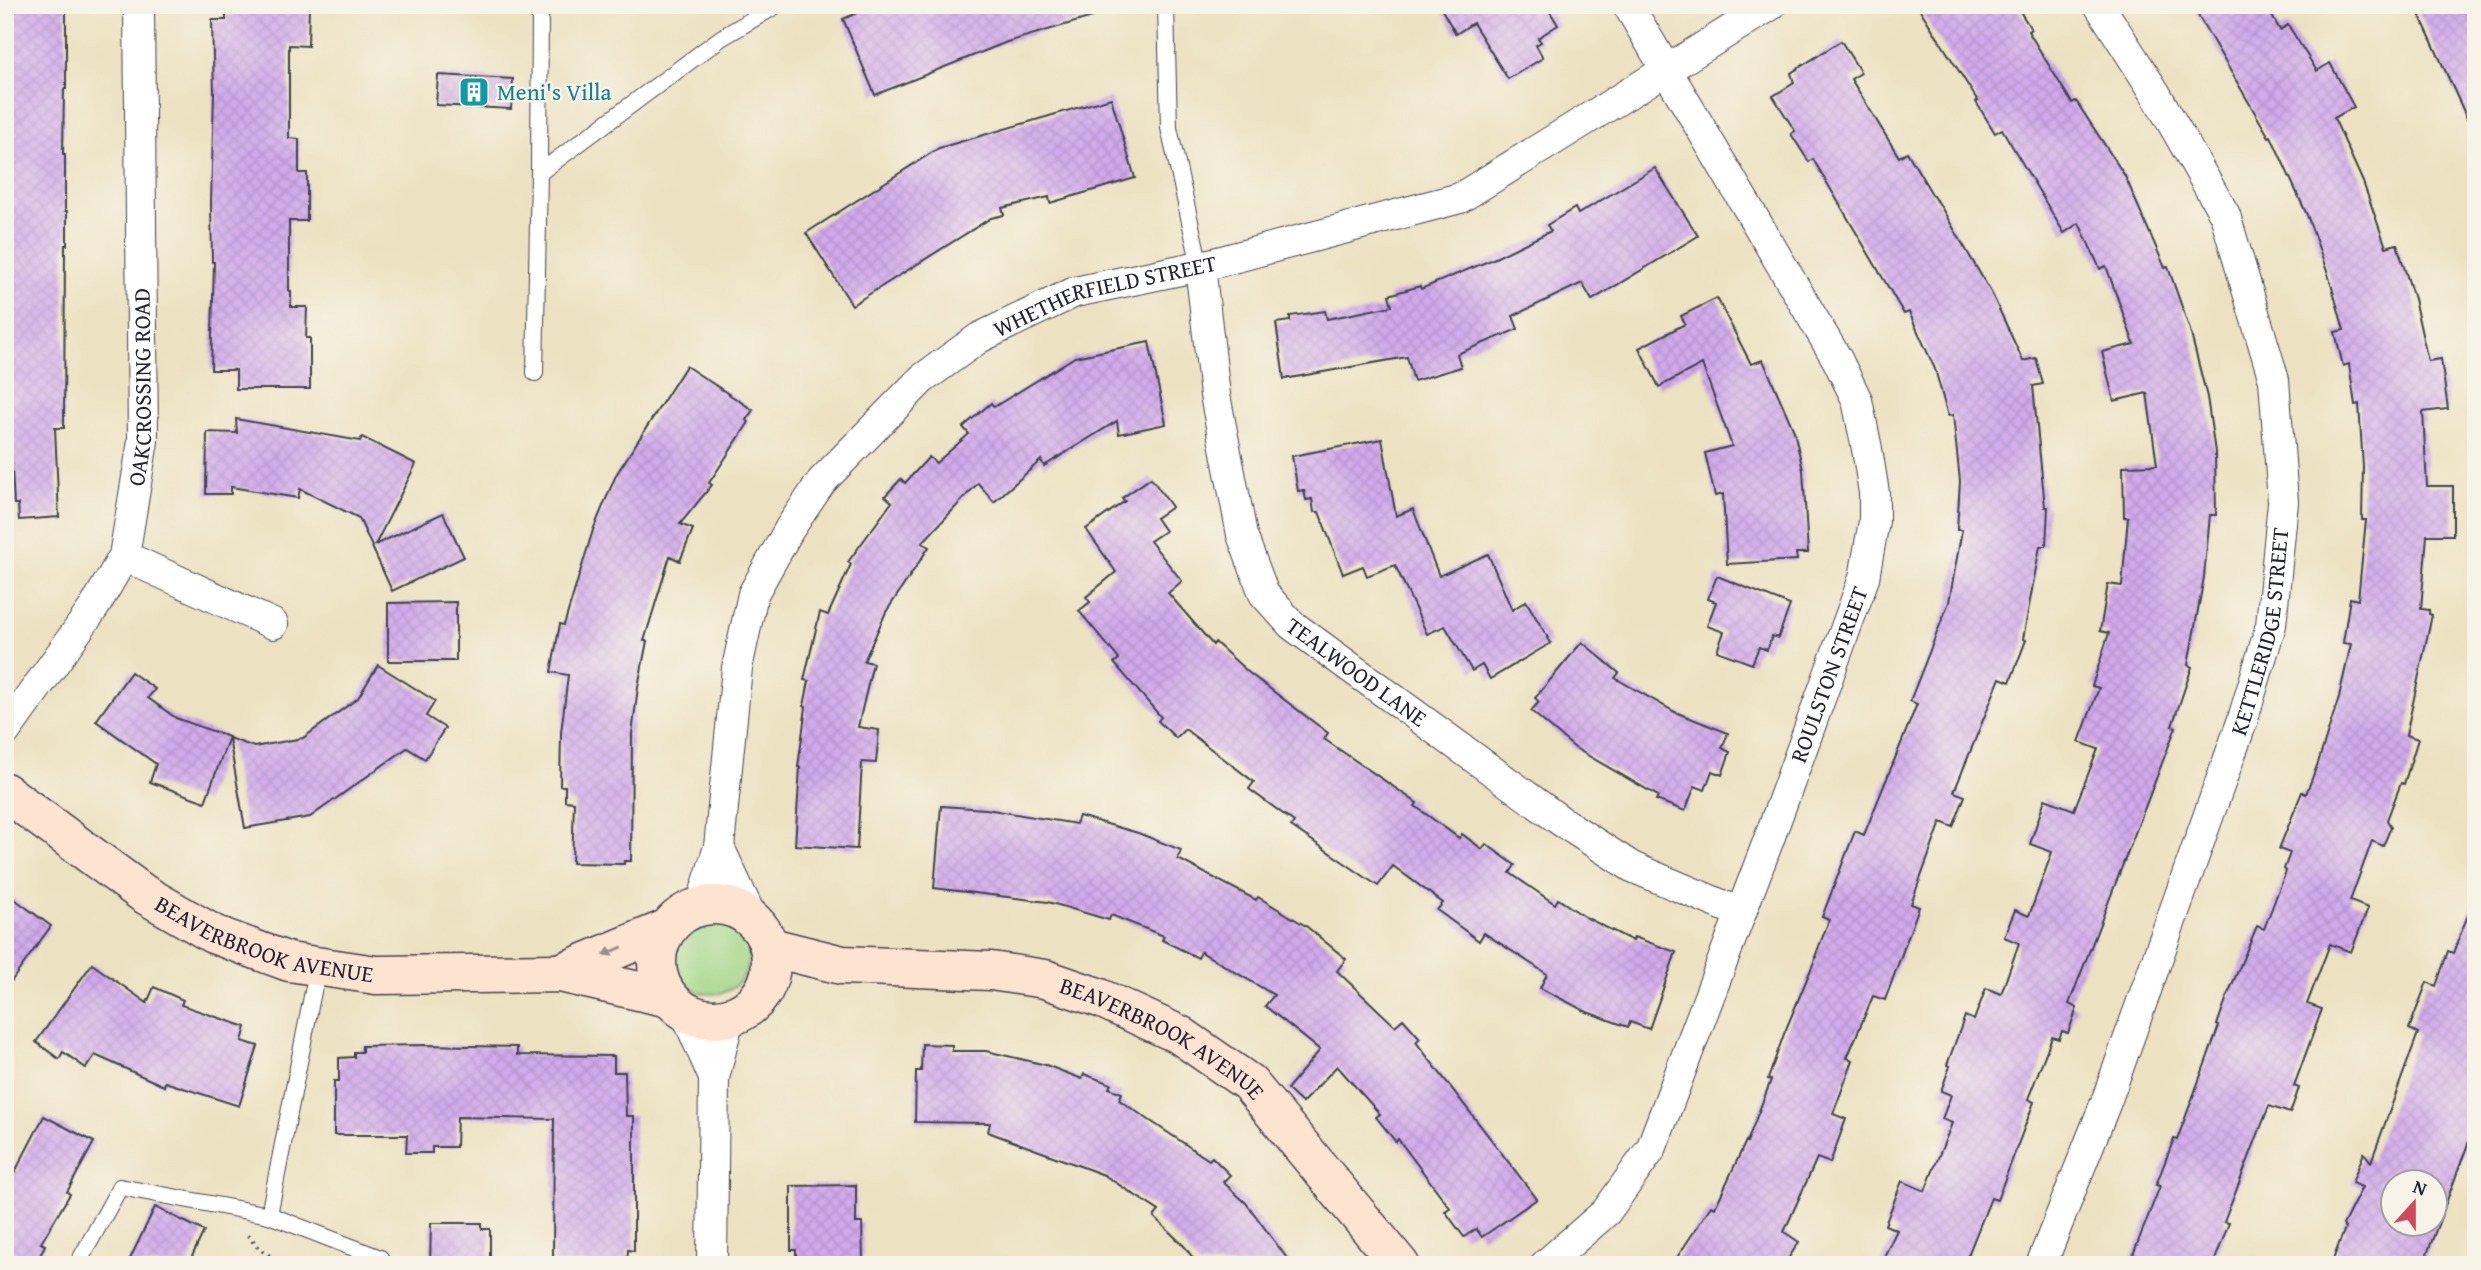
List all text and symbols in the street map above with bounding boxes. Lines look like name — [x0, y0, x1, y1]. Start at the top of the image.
building icon: Meni's Villa — [457, 75, 491, 109]
place label: Meni's Villa — [497, 75, 612, 108]
street label: WHETHERFIELD STREET — [987, 246, 1220, 345]
street label: OAKCROSSING ROAD — [119, 288, 159, 488]
street label: KETTLERIDGE STREET — [2222, 526, 2296, 740]
street label: ROULSTON STREET — [1781, 581, 1876, 767]
street label: TEALWOOD LANE — [1280, 609, 1434, 734]
street label: BEAVERBROOK AVENUE — [149, 887, 376, 990]
one-way arrow — [603, 945, 623, 957]
street label: BEAVERBROOK AVENUE — [1056, 968, 1273, 1106]
north arrow — [2380, 1168, 2450, 1238]
text: N — [2409, 1172, 2431, 1203]

